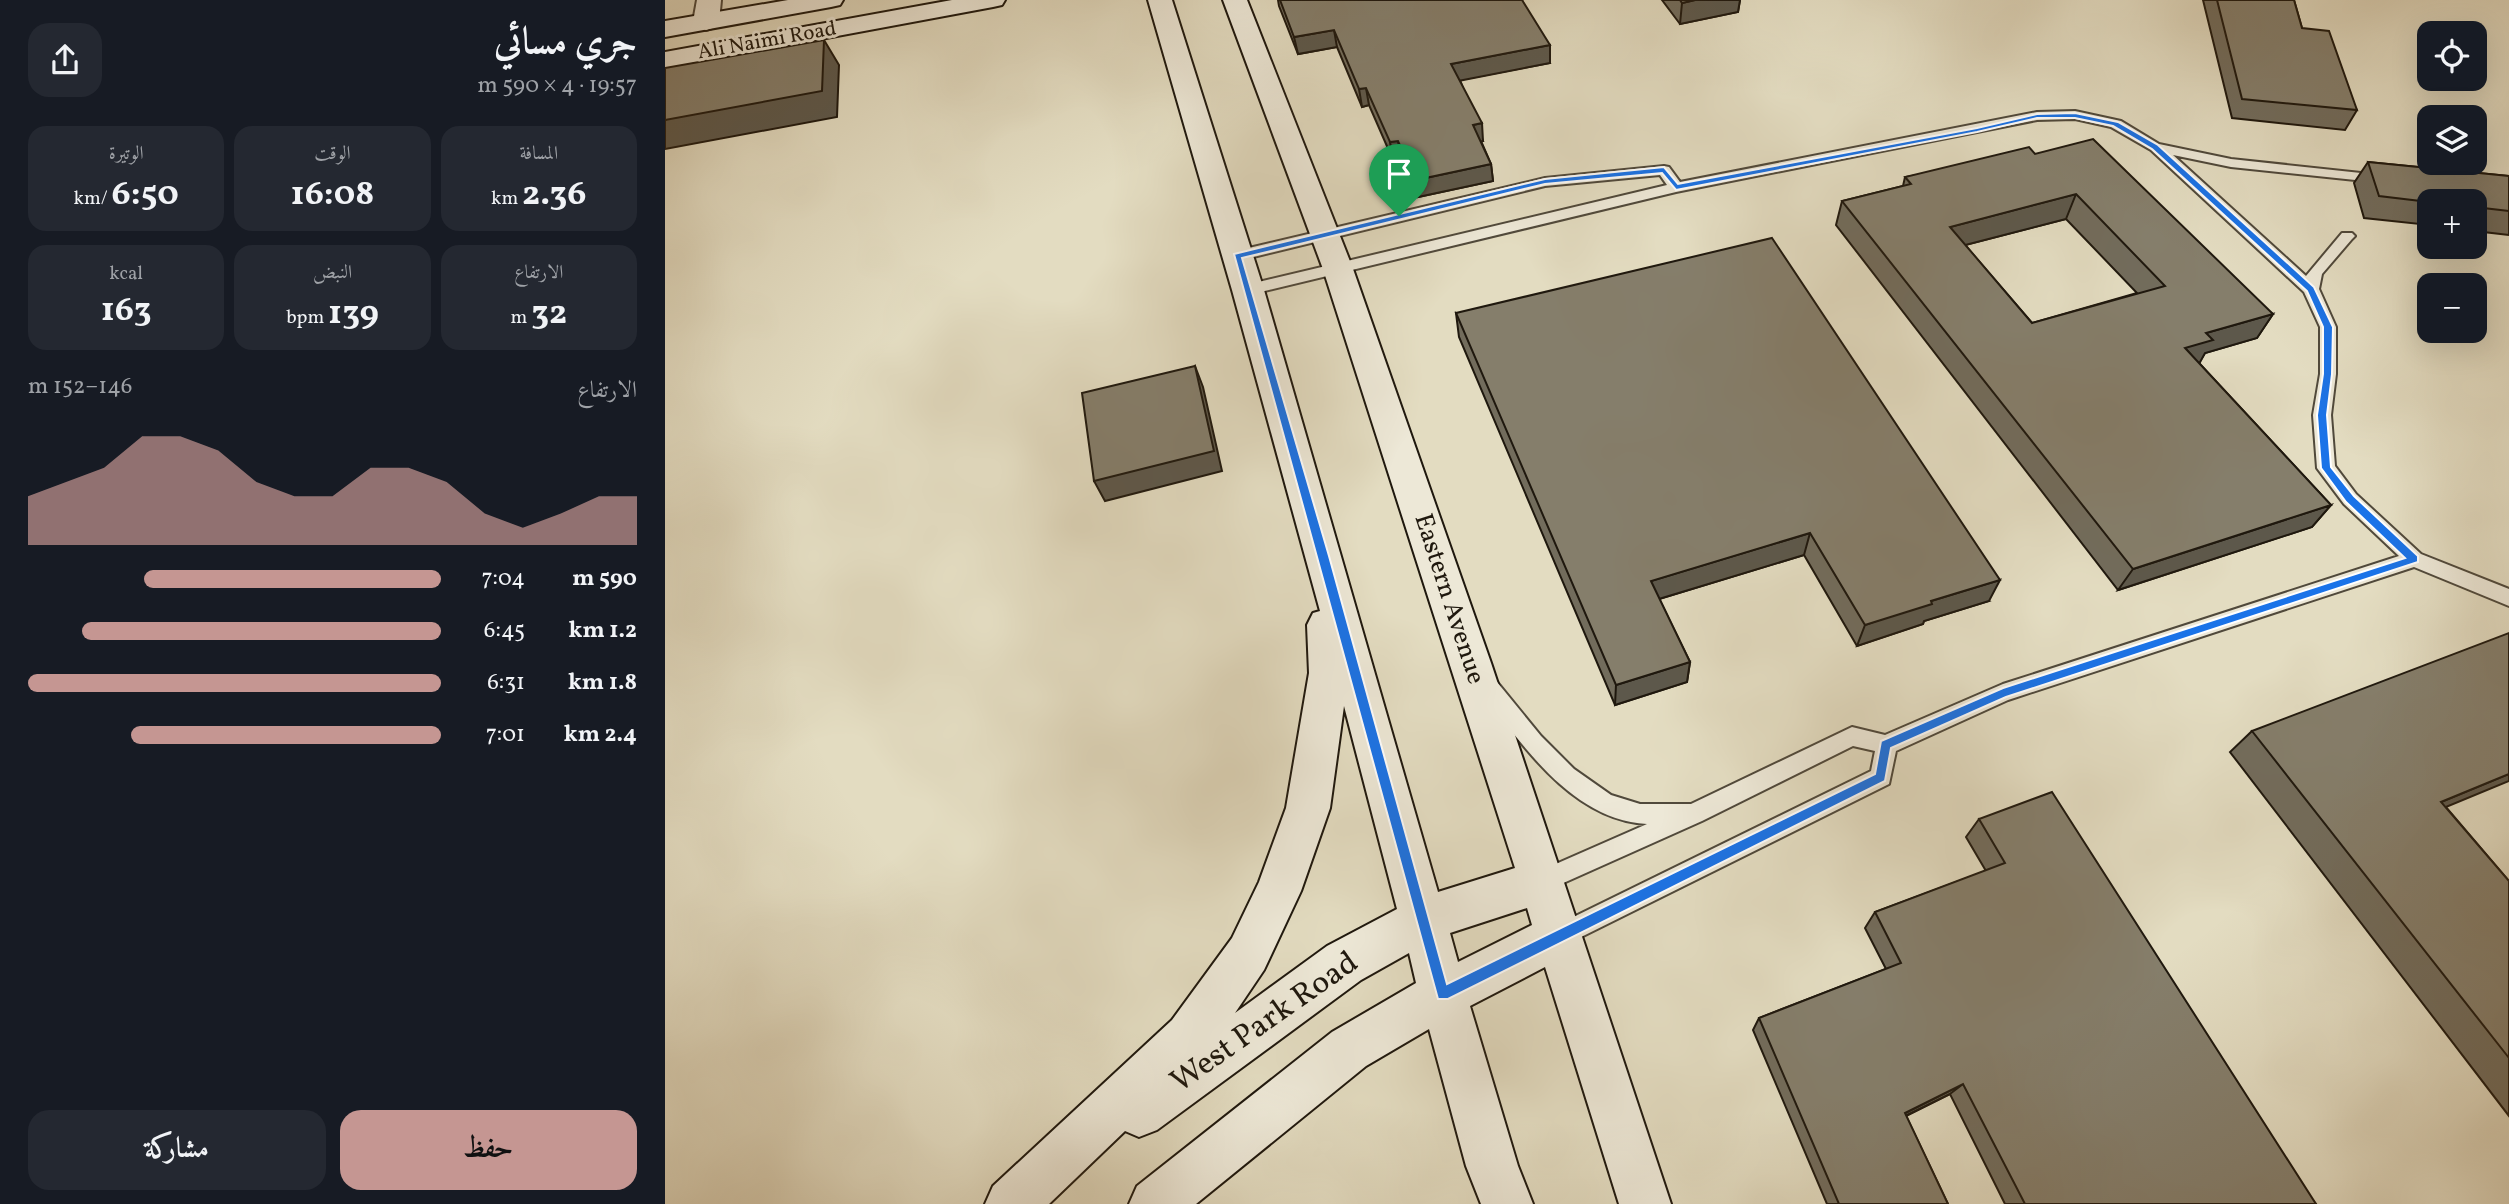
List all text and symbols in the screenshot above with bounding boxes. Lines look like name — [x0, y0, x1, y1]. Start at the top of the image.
street label: Ali Naimi Road — [695, 15, 839, 67]
text: جري مسائي — [494, 17, 637, 70]
map controls — [2417, 21, 2487, 343]
button: locate — [2417, 21, 2487, 91]
button: share — [28, 23, 102, 97]
text: 19:57 · 4 × 590 m — [477, 70, 637, 102]
button: layers — [2417, 105, 2487, 175]
text: الوتيرة — [109, 141, 144, 167]
text: الوقت — [314, 141, 351, 167]
text: المسافة — [519, 141, 558, 167]
pin — [1369, 144, 1429, 216]
icon: arrive — [1380, 155, 1418, 193]
text: 6:50 — [112, 171, 179, 219]
text: 16:08 — [291, 171, 374, 219]
text: 2.36 — [522, 171, 587, 219]
text: /km — [74, 186, 112, 212]
text: km — [491, 186, 522, 212]
button: + — [2417, 189, 2487, 259]
text: النبض — [313, 260, 352, 286]
text: الارتفاع — [514, 260, 563, 286]
text: kcal — [109, 261, 143, 287]
button: − — [2417, 273, 2487, 343]
text: 163 — [101, 287, 152, 335]
text: 139 — [328, 290, 379, 338]
text: 32 — [531, 290, 567, 338]
text: bpm — [286, 305, 328, 331]
text: m — [510, 305, 531, 331]
text: 146–152 m — [28, 371, 132, 403]
text: الارتفاع — [577, 375, 637, 407]
street label: Eastern Avenue — [1404, 509, 1494, 689]
text: 7:04 — [481, 563, 525, 595]
text: 590 m — [572, 563, 637, 595]
text: 6:45 — [484, 615, 525, 647]
text: 1.2 km — [568, 615, 637, 647]
text: 6:31 — [487, 667, 525, 699]
text: 1.8 km — [568, 667, 637, 699]
text: 7:01 — [486, 719, 525, 751]
text: 2.4 km — [564, 719, 637, 751]
street label: West Park Road — [1162, 942, 1368, 1104]
button: مشاركة — [28, 1110, 326, 1190]
button: حفظ — [340, 1110, 637, 1190]

